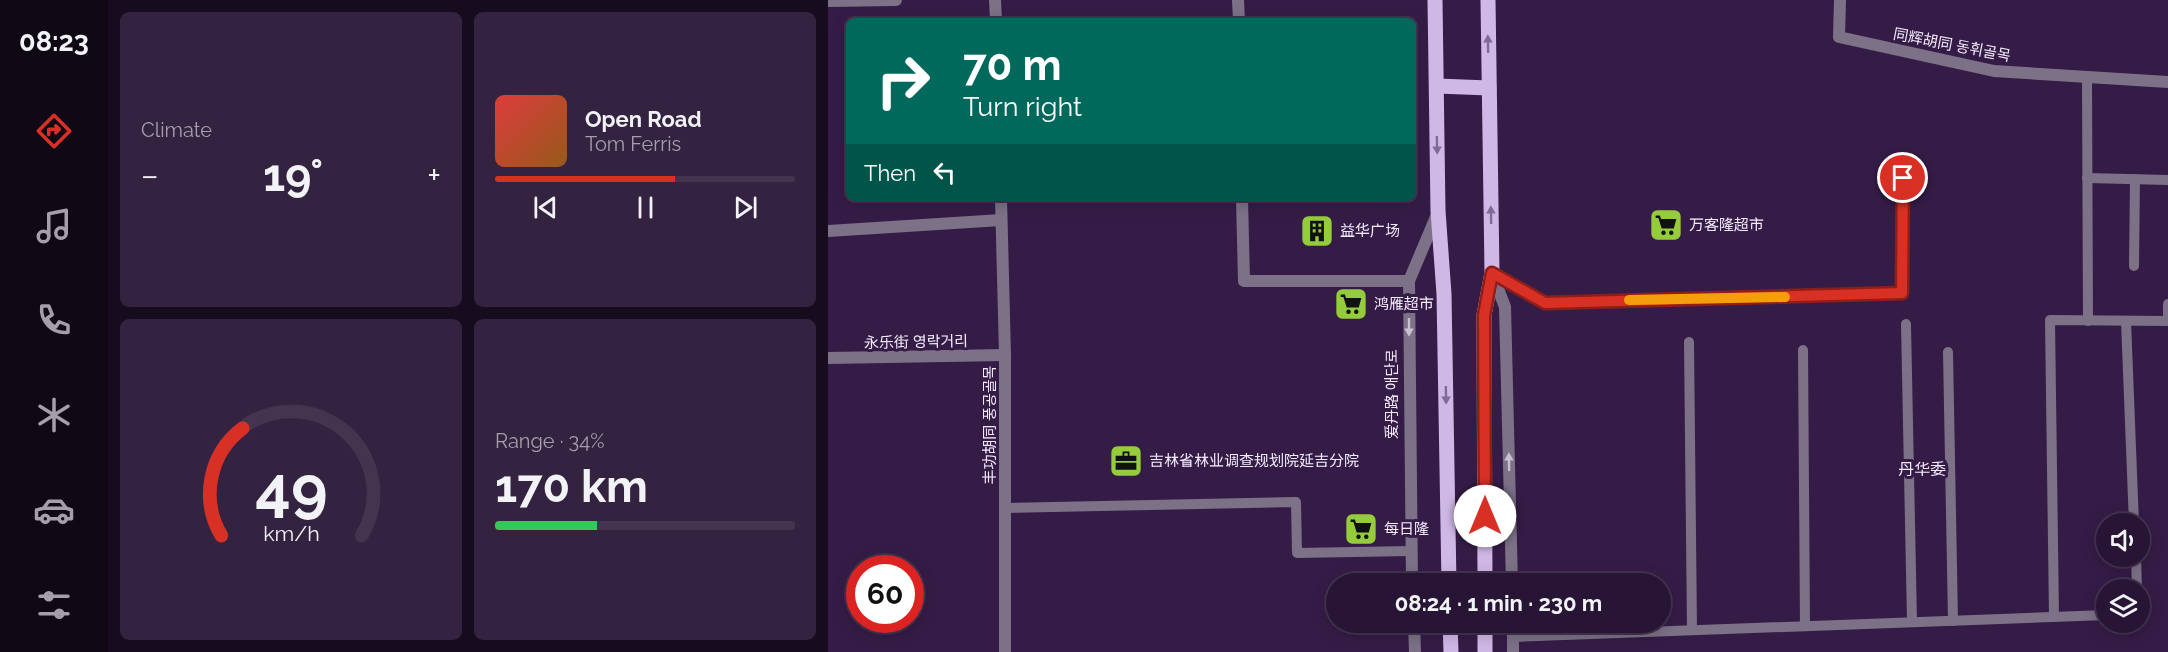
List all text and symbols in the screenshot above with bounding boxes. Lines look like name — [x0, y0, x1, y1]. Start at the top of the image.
street label: 同辉胡同 동휘골목 — [1892, 25, 2012, 65]
text: 08:23 — [19, 26, 89, 57]
one-way arrow — [1483, 35, 1493, 54]
text: 70 m — [963, 41, 1062, 90]
icon: right — [864, 42, 942, 120]
text: Turn right — [963, 91, 1082, 122]
text: Open Road — [585, 106, 702, 132]
icon: directions — [33, 110, 75, 152]
text: Climate — [141, 118, 212, 142]
text: Tom Ferris — [585, 132, 681, 156]
one-way arrow — [1433, 135, 1442, 154]
text: 19° — [263, 149, 323, 202]
pin — [1877, 152, 1928, 203]
text: − — [141, 156, 159, 195]
text: + — [427, 156, 441, 195]
icon: left — [928, 156, 961, 189]
text: Then — [864, 160, 916, 186]
icon: arrive — [1886, 161, 1919, 194]
icon: previous — [529, 191, 562, 224]
icon: pause — [629, 191, 662, 224]
icon: next — [729, 191, 762, 224]
icon: music — [33, 205, 75, 247]
one-way arrow — [1486, 205, 1496, 224]
supermarket icon: 万客隆超市 — [1648, 207, 1684, 243]
building icon: 益华广场 — [1299, 213, 1335, 249]
place label: 万客隆超市 — [1689, 216, 1764, 234]
place label: 益华广场 — [1340, 222, 1400, 240]
supermarket icon: 鸿雁超市 — [1333, 286, 1369, 322]
place label: 鸿雁超市 — [1374, 295, 1434, 313]
icon: phone — [33, 299, 75, 341]
one-way arrow — [1404, 317, 1414, 336]
street label: 永乐街 영락거리 — [864, 332, 968, 352]
street label: 爱丹路 애단로 — [1383, 349, 1401, 439]
street label: 丰功胡同 풍공골목 — [981, 365, 999, 485]
one-way arrow — [1441, 386, 1450, 405]
icon: climate — [33, 394, 75, 436]
text: Range · 34% — [495, 429, 604, 453]
office icon: 吉林省林业调查规划院延吉分院 — [1108, 443, 1144, 479]
text: 49 — [255, 451, 327, 525]
place label: 吉林省林业调查规划院延吉分院 — [1149, 452, 1359, 470]
one-way arrow — [1504, 453, 1513, 472]
text: 170 km — [495, 460, 648, 513]
district label: 丹华委 — [1898, 460, 1946, 479]
position arrow — [1453, 484, 1517, 548]
icon: car — [33, 489, 75, 531]
supermarket icon: 每日隆 — [1343, 511, 1379, 547]
map controls — [2096, 513, 2150, 633]
button: sound — [2096, 513, 2150, 567]
place label: 每日隆 — [1384, 520, 1429, 538]
text: km/h — [263, 522, 319, 547]
speed limit sign: 60 — [846, 555, 924, 633]
button: layers — [2096, 579, 2150, 633]
icon: filters — [33, 584, 75, 626]
text: 08:24 · 1 min · 230 m — [1395, 590, 1602, 616]

